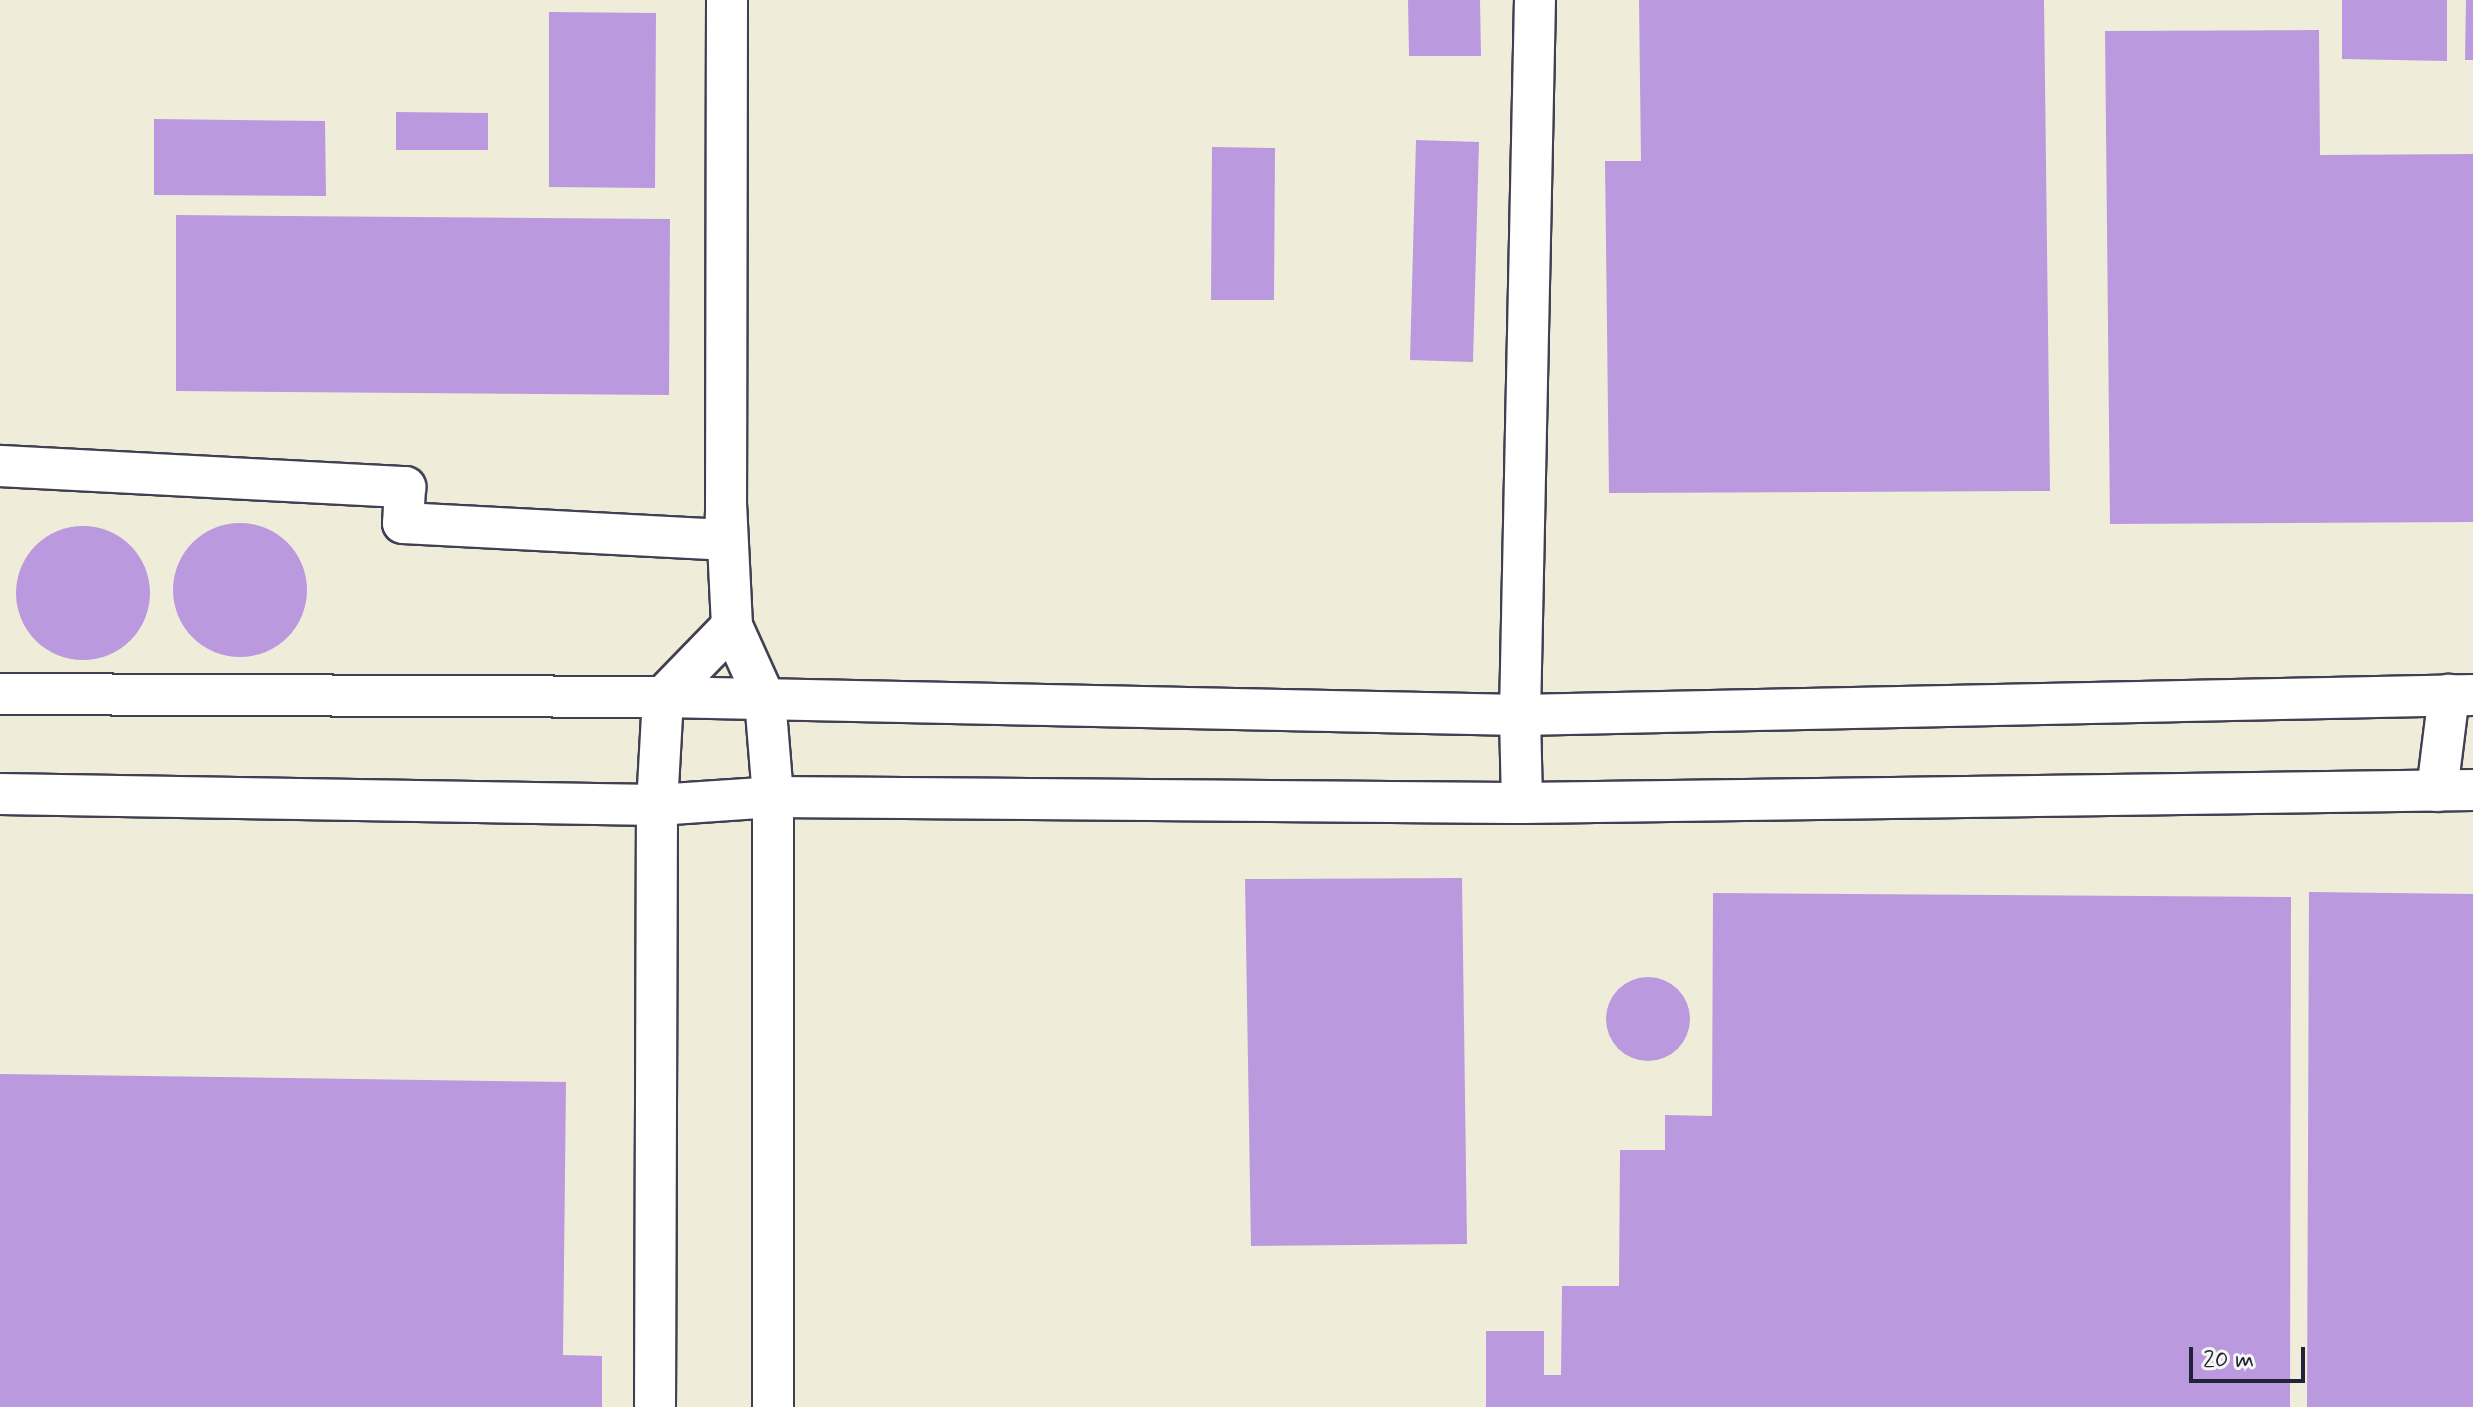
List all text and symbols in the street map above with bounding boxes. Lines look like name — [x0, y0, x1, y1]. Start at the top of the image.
scale bar — [2193, 1331, 2309, 1381]
text: 20 m — [2203, 1345, 2254, 1376]

